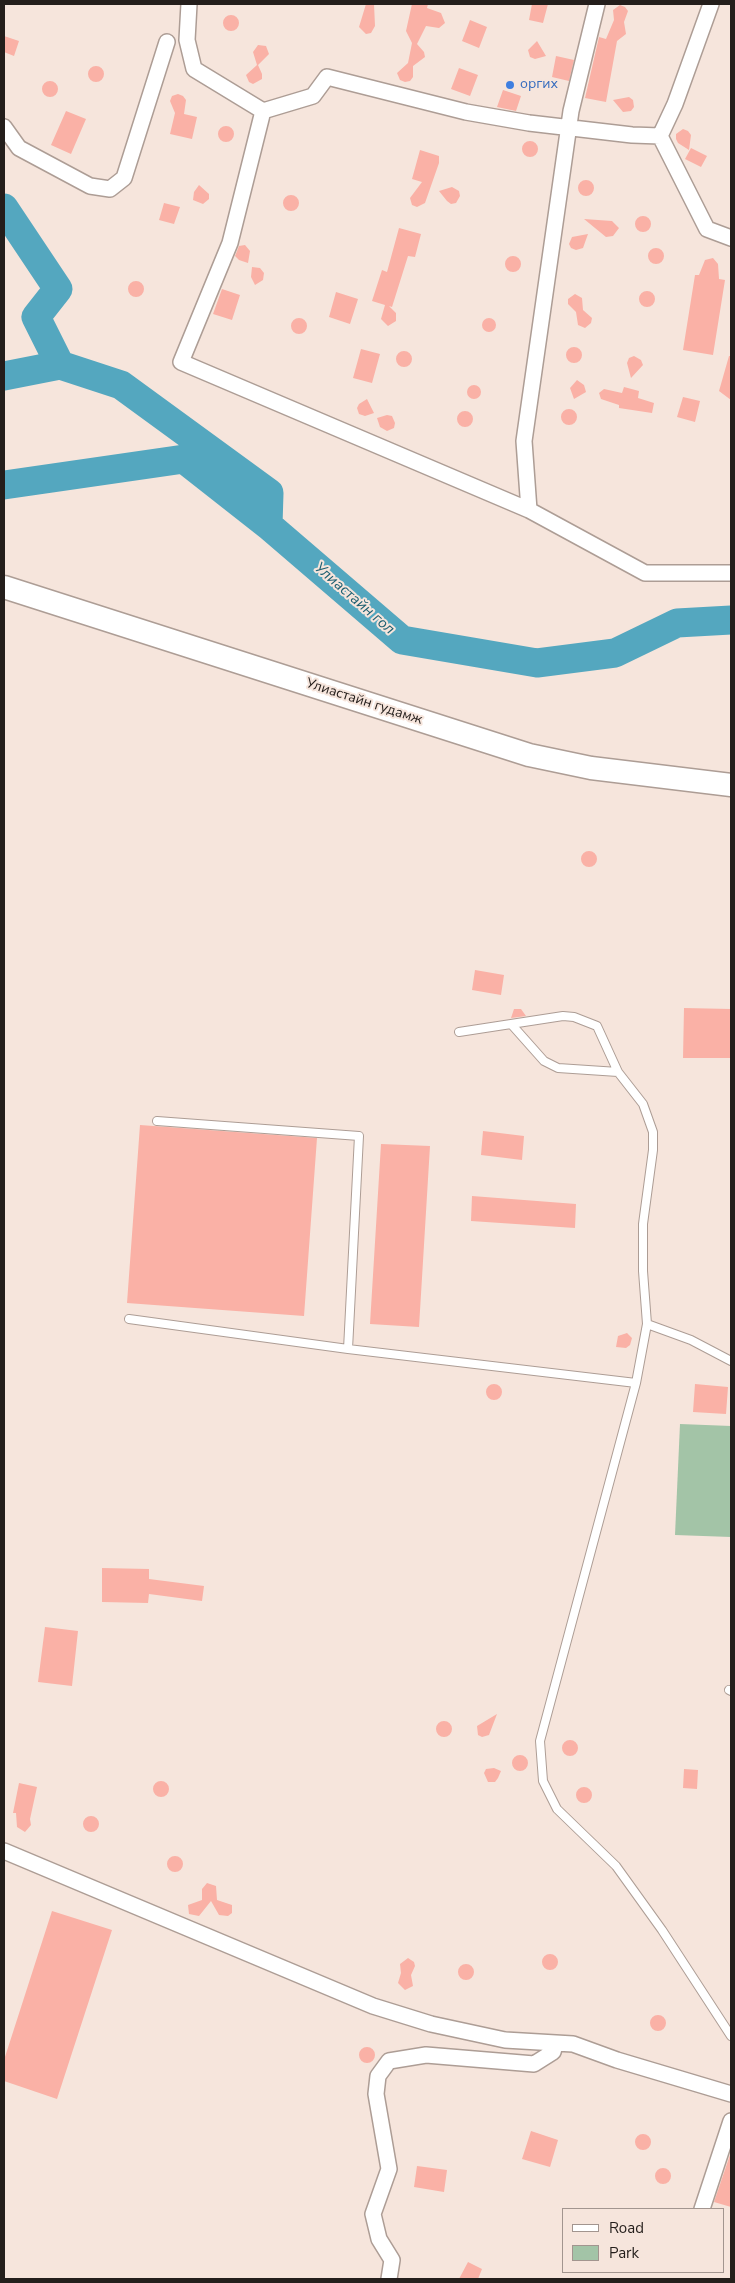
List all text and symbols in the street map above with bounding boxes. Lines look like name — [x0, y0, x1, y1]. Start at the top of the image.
place label: оргих — [520, 77, 558, 93]
marker: оргих — [504, 79, 516, 91]
water label: Улиастайн гол — [310, 559, 398, 639]
street label: Улиастайн гудамж — [304, 675, 424, 729]
legend — [562, 2208, 725, 2273]
text: Road — [609, 2218, 644, 2238]
text: Park — [609, 2243, 639, 2263]

